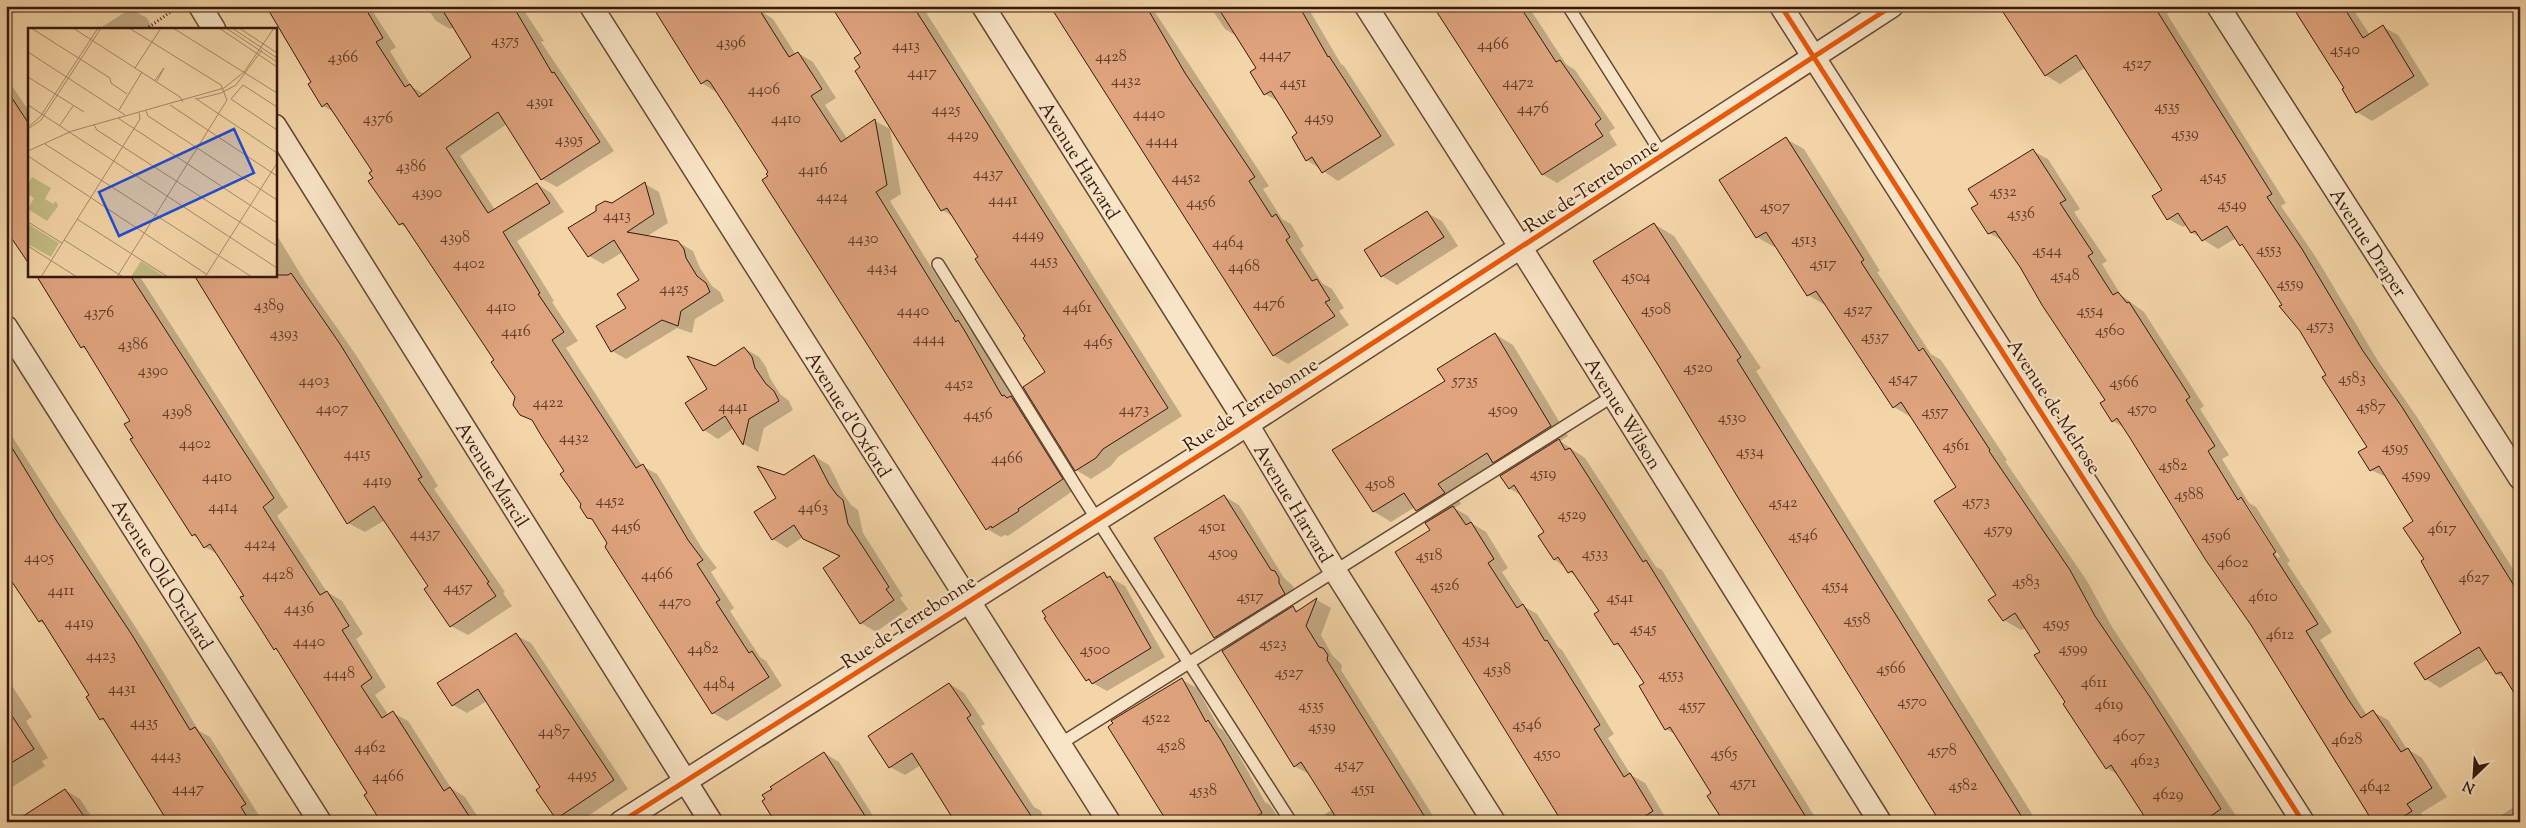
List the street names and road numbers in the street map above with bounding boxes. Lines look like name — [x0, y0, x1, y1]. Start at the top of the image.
street label: Avenue Harvard — [1031, 97, 1125, 226]
street label: Rue de Terrebonne — [1520, 133, 1665, 241]
street label: Avenue Draper — [2322, 184, 2412, 303]
street label: Avenue de Melrose — [1999, 335, 2107, 480]
street label: Avenue d'Oxford — [797, 347, 897, 484]
street label: Rue de Terrebonne — [1179, 352, 1324, 460]
street label: Avenue Wilson — [1577, 353, 1667, 475]
street label: Avenue Marcil — [448, 417, 534, 533]
street label: Avenue Harvard — [1246, 440, 1338, 569]
street label: Avenue Old Orchard — [104, 495, 218, 656]
street label: Rue de Terrebonne — [837, 569, 982, 677]

